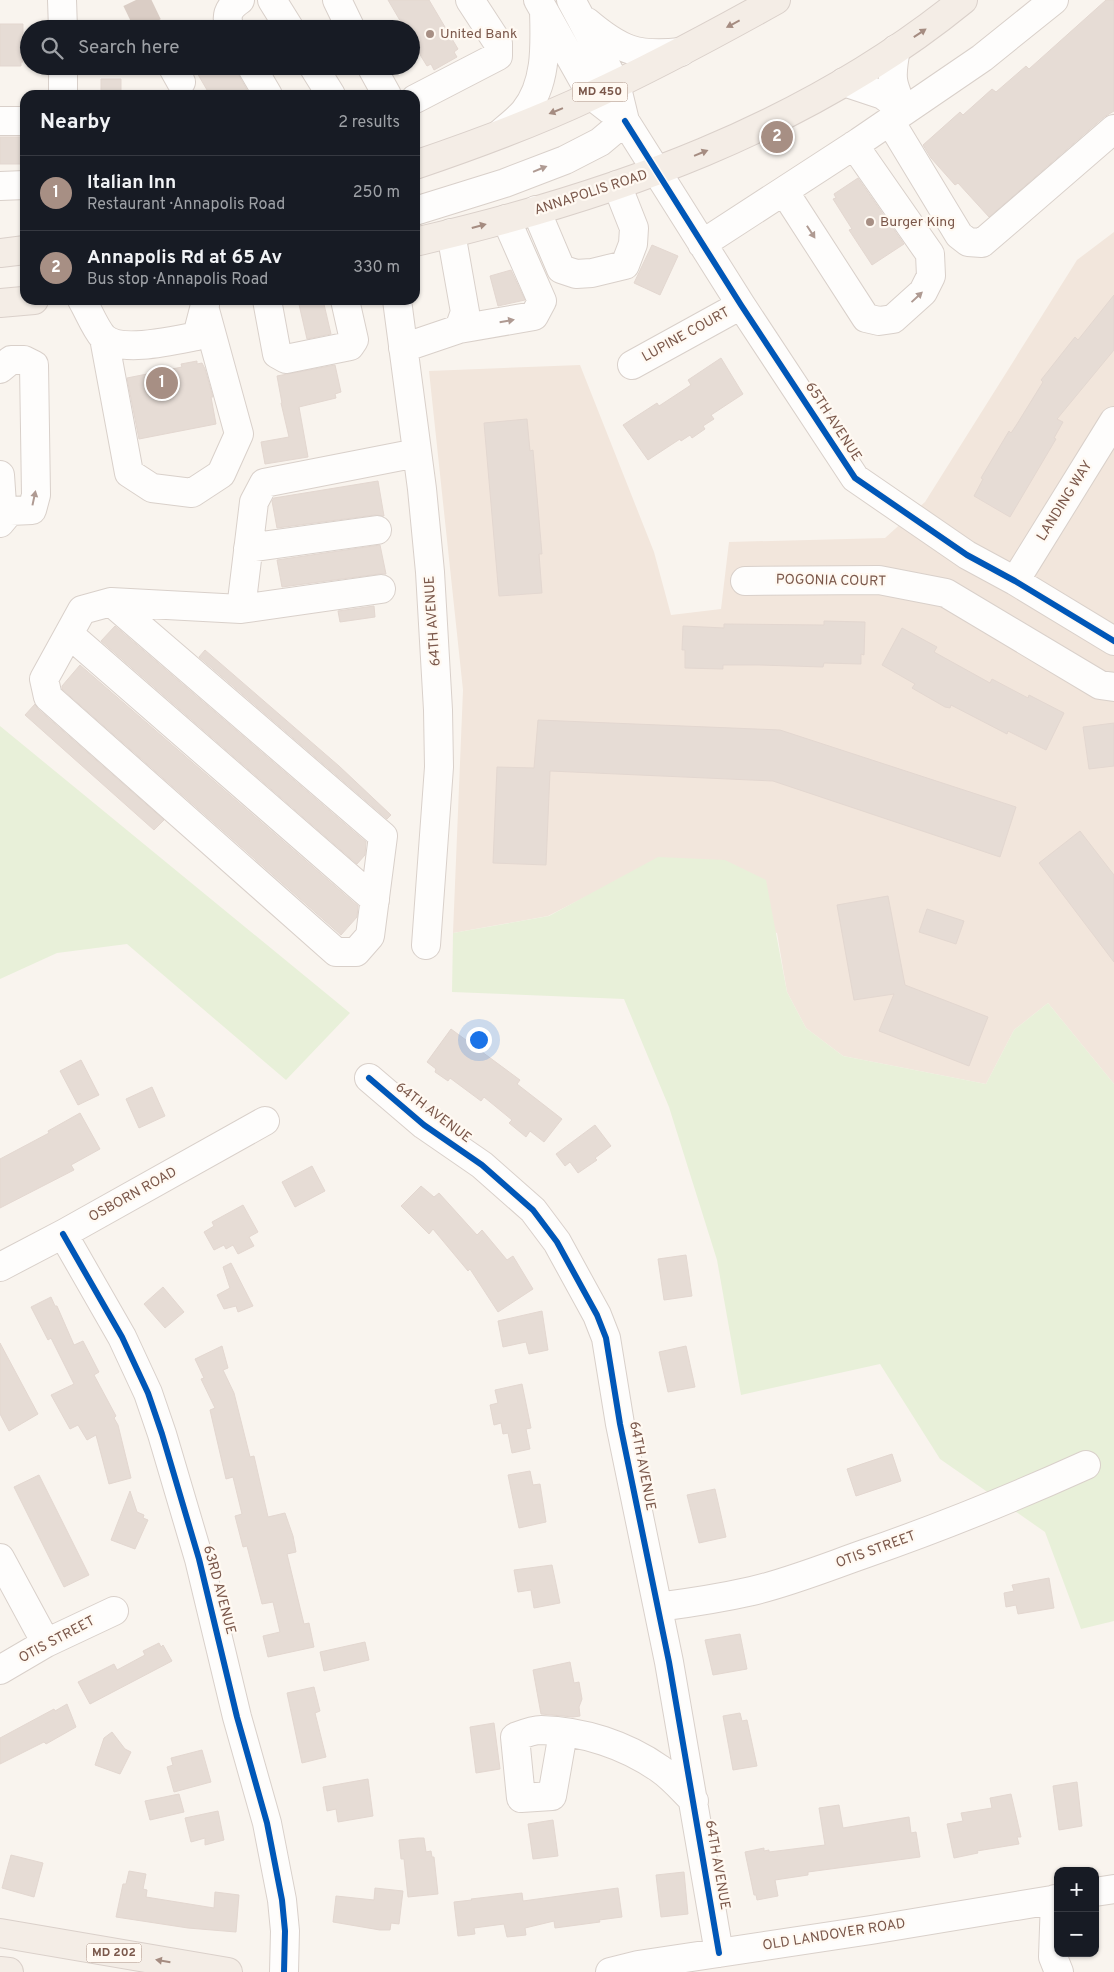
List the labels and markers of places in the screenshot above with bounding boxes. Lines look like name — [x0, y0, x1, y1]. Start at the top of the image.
place label: United Bank — [440, 26, 517, 43]
marker: United Bank — [424, 28, 436, 40]
pin: 2 — [761, 118, 793, 156]
place label: Burger King — [880, 214, 955, 231]
marker: Burger King — [864, 216, 876, 228]
pin: 1 — [146, 364, 178, 402]

